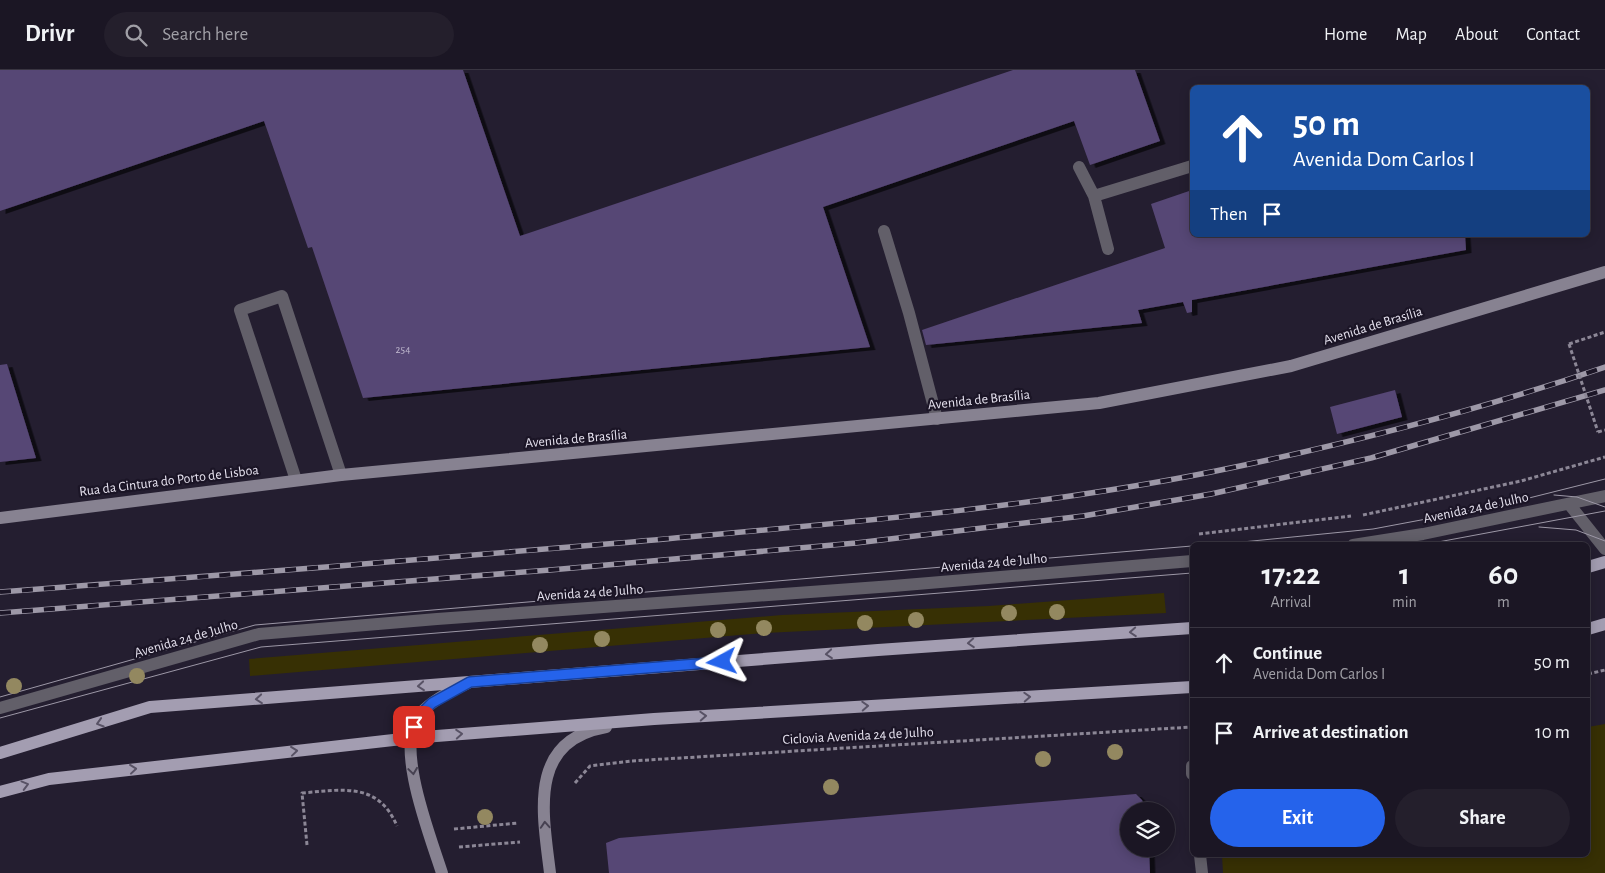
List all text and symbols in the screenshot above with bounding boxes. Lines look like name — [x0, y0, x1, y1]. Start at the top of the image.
search box — [104, 12, 454, 57]
icon: search — [122, 21, 150, 49]
text: Drivr — [25, 22, 74, 46]
text: Search here — [162, 25, 248, 44]
text: Home — [1324, 26, 1367, 44]
text: Map — [1395, 26, 1427, 44]
text: About — [1455, 26, 1498, 44]
text: Contact — [1526, 26, 1580, 44]
icon: ahead — [1210, 105, 1275, 170]
text: 50 m — [1293, 107, 1360, 142]
text: Avenida Dom Carlos I — [1293, 148, 1475, 170]
icon: arrive — [1258, 200, 1286, 228]
text: Then — [1210, 205, 1248, 224]
street label: Avenida de Brasília — [1322, 304, 1425, 348]
house number: 254 — [396, 344, 410, 355]
street label: Avenida de Brasília — [927, 388, 1031, 412]
street label: Avenida de Brasília — [524, 428, 628, 450]
street label: Rua da Cintura do Porto de Lisboa — [78, 463, 260, 499]
street label: Avenida 24 de Julho — [1422, 490, 1530, 526]
street label: Avenida 24 de Julho — [940, 551, 1048, 575]
text: 17:22 — [1262, 560, 1320, 590]
text: 1 — [1399, 560, 1410, 590]
text: 60 — [1488, 560, 1518, 590]
street label: Avenida 24 de Julho — [536, 582, 644, 604]
text: Arrival — [1270, 594, 1312, 610]
text: min — [1392, 594, 1417, 610]
text: m — [1497, 594, 1510, 610]
street label: Avenida 24 de Julho — [133, 617, 239, 660]
one-way arrow — [1128, 627, 1136, 638]
position arrow — [695, 635, 747, 687]
one-way arrow — [966, 638, 974, 649]
text: Continue — [1253, 644, 1322, 663]
one-way arrow — [825, 648, 833, 659]
icon: ahead — [1210, 649, 1238, 677]
text: 50 m — [1534, 653, 1570, 672]
text: Avenida Dom Carlos I — [1253, 666, 1385, 682]
one-way arrow — [417, 680, 425, 691]
one-way arrow — [1024, 691, 1032, 702]
one-way arrow — [255, 693, 263, 704]
one-way arrow — [861, 701, 869, 712]
pin — [393, 706, 435, 748]
one-way arrow — [699, 711, 707, 722]
icon: arrive — [400, 713, 428, 741]
one-way arrow — [96, 717, 104, 727]
icon: arrive — [1210, 719, 1238, 747]
text: Arrive at destination — [1253, 723, 1409, 742]
text: 10 m — [1535, 723, 1570, 742]
street label: Ciclovia Avenida 24 de Julho — [782, 725, 934, 747]
one-way arrow — [456, 729, 464, 740]
one-way arrow — [290, 746, 298, 757]
one-way arrow — [129, 764, 137, 775]
one-way arrow — [407, 767, 417, 775]
one-way arrow — [20, 780, 29, 791]
button: Exit — [1210, 789, 1385, 847]
button: Share — [1395, 789, 1570, 847]
map controls — [1120, 802, 1175, 857]
button: layers — [1120, 802, 1175, 857]
one-way arrow — [539, 820, 550, 828]

